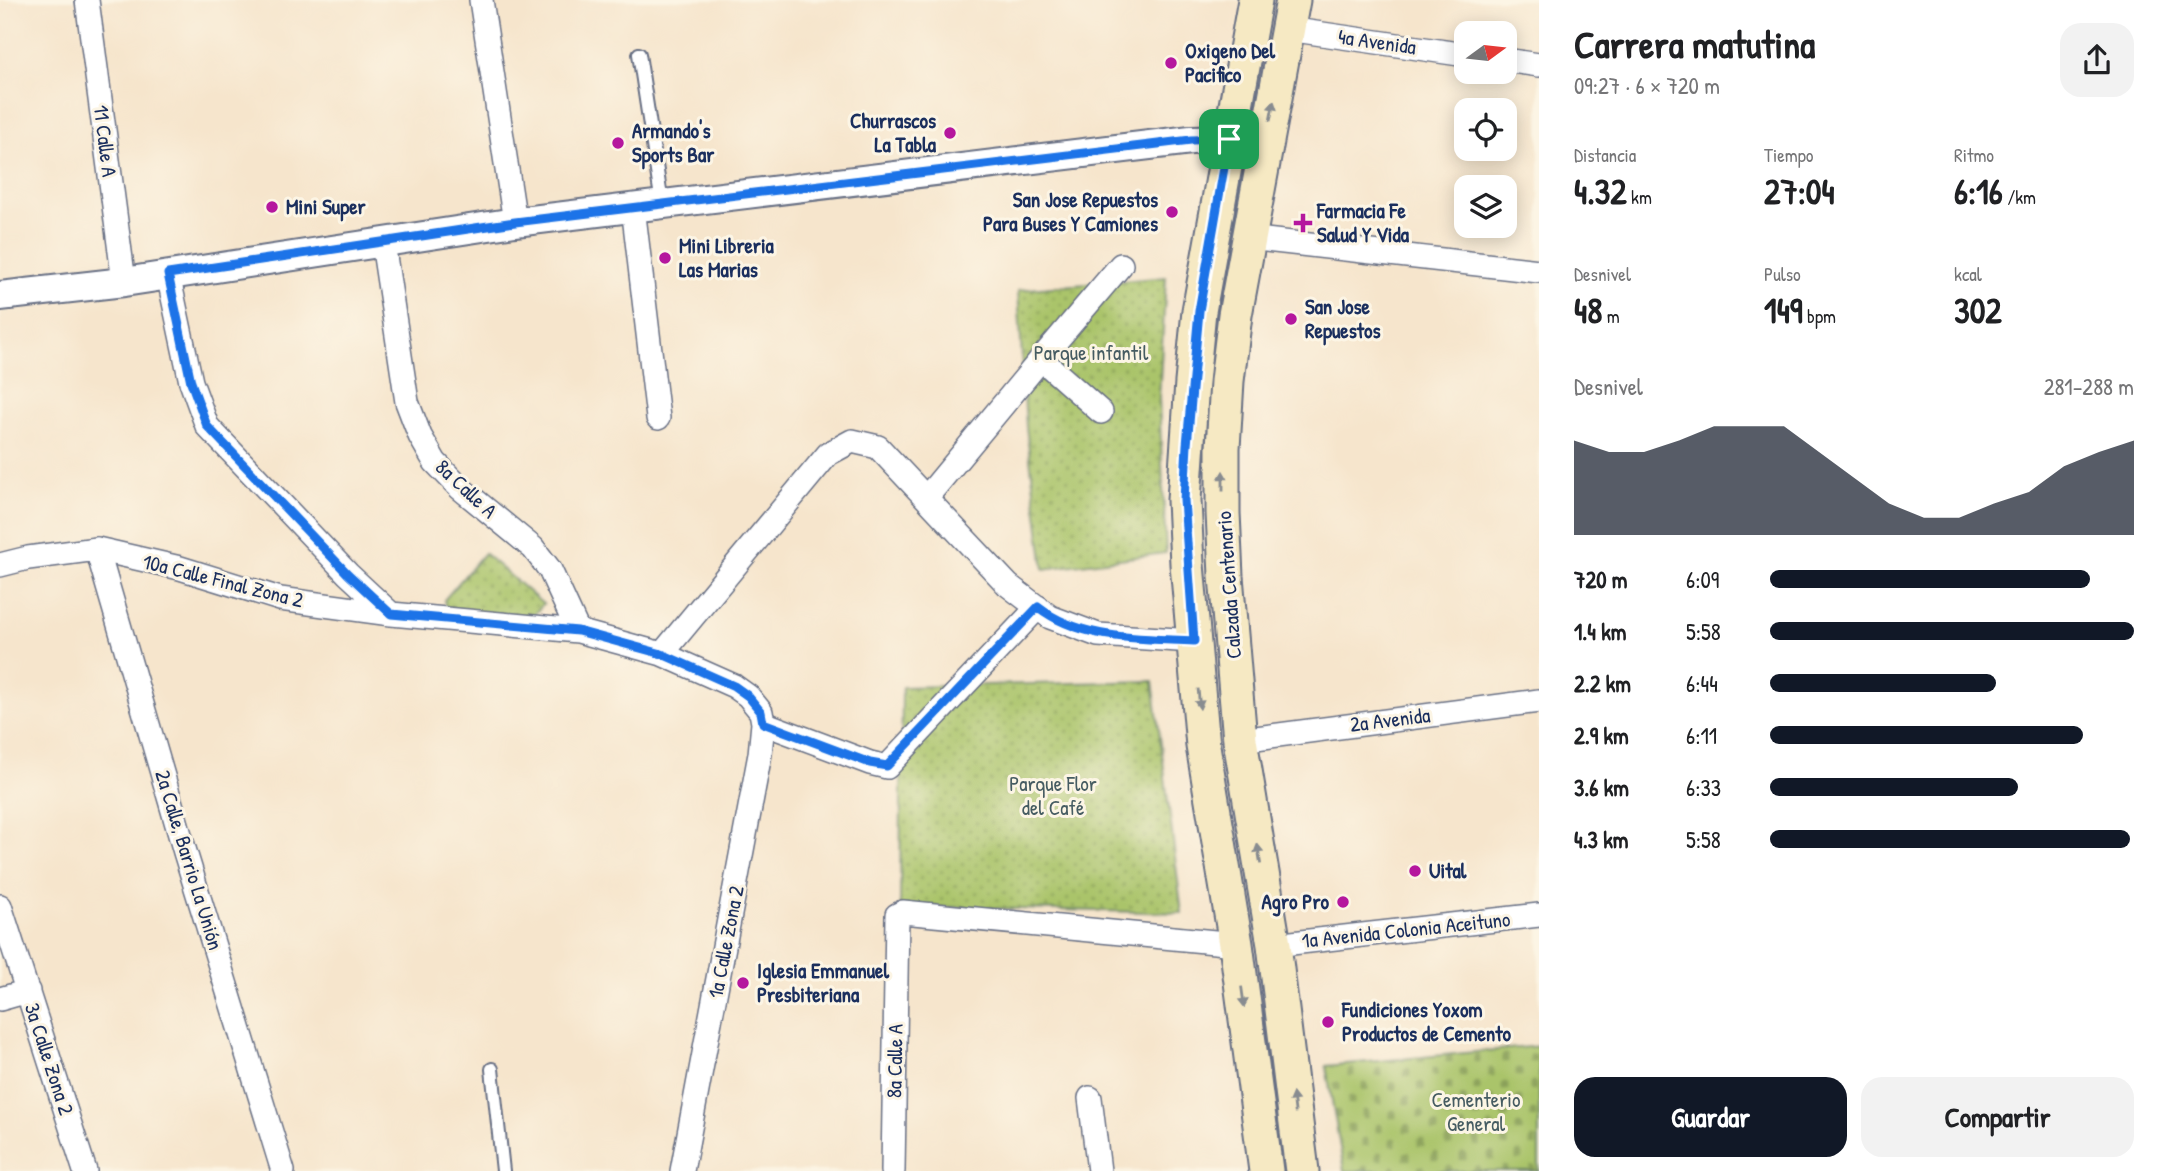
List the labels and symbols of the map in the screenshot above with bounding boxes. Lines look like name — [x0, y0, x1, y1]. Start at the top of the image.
north arrow — [1454, 21, 1517, 84]
street label: 4a Avenida — [1336, 22, 1418, 61]
place label: Oxigeno Del Pacifico — [1185, 36, 1276, 89]
marker: Oxigeno Del Pacifico — [1163, 55, 1179, 71]
one-way arrow — [1267, 100, 1278, 122]
street label: 11 Calle A — [87, 103, 124, 179]
place label: Churrascos La Tabla — [850, 106, 937, 159]
pin — [1199, 109, 1259, 169]
place label: Armando's Sports Bar — [632, 116, 715, 170]
marker: Churrascos La Tabla — [942, 125, 958, 141]
marker: Armando's Sports Bar — [610, 135, 626, 151]
place label: San Jose Repuestos Para Buses Y Camiones — [983, 185, 1158, 238]
place label: Mini Super — [286, 192, 367, 222]
place label: Farmacia Fe Salud Y Vida — [1316, 196, 1410, 249]
marker: Mini Super — [264, 199, 280, 215]
marker: San Jose Repuestos Para Buses Y Camiones — [1164, 204, 1180, 220]
marker: Farmacia Fe Salud Y Vida — [1295, 215, 1311, 231]
place label: Mini Libreria Las Marias — [679, 231, 775, 284]
marker: Mini Libreria Las Marias — [657, 250, 673, 266]
place label: San Jose Repuestos — [1305, 292, 1381, 346]
marker: San Jose Repuestos — [1283, 311, 1299, 327]
park label: Parque infantil — [1034, 338, 1149, 367]
street label: 8a Calle A — [429, 453, 503, 525]
one-way arrow — [1217, 470, 1229, 492]
street label: Calzada Centenario — [1209, 510, 1248, 660]
street label: 10a Calle Final Zona 2 — [140, 547, 306, 614]
one-way arrow — [1194, 688, 1205, 710]
street label: 2a Avenida — [1348, 700, 1432, 739]
street label: 2a Calle, Barrio La Unión — [148, 766, 231, 953]
park label: Parque Flor del Café — [1009, 769, 1097, 822]
one-way arrow — [1253, 843, 1264, 865]
place label: Uital — [1429, 856, 1467, 885]
marker: Uital — [1407, 863, 1423, 879]
street label: 1a Calle Zona 2 — [700, 883, 751, 1001]
place label: Agro Pro — [1261, 887, 1330, 917]
marker: Agro Pro — [1335, 894, 1351, 910]
street label: 1a Avenida Colonia Aceituno — [1300, 904, 1512, 955]
place label: Iglesia Emmanuel Presbiteriana — [757, 956, 889, 1009]
marker: Iglesia Emmanuel Presbiteriana — [735, 975, 751, 991]
one-way arrow — [1238, 986, 1249, 1008]
place label: Fundiciones Yoxom Productos de Cemento — [1341, 995, 1512, 1048]
street label: 3a Calle Zona 2 — [18, 999, 81, 1119]
marker: Fundiciones Yoxom Productos de Cemento — [1320, 1014, 1336, 1030]
street label: 8a Calle A — [879, 1024, 910, 1098]
park label: Cementerio General — [1432, 1085, 1520, 1138]
one-way arrow — [1288, 1092, 1299, 1114]

